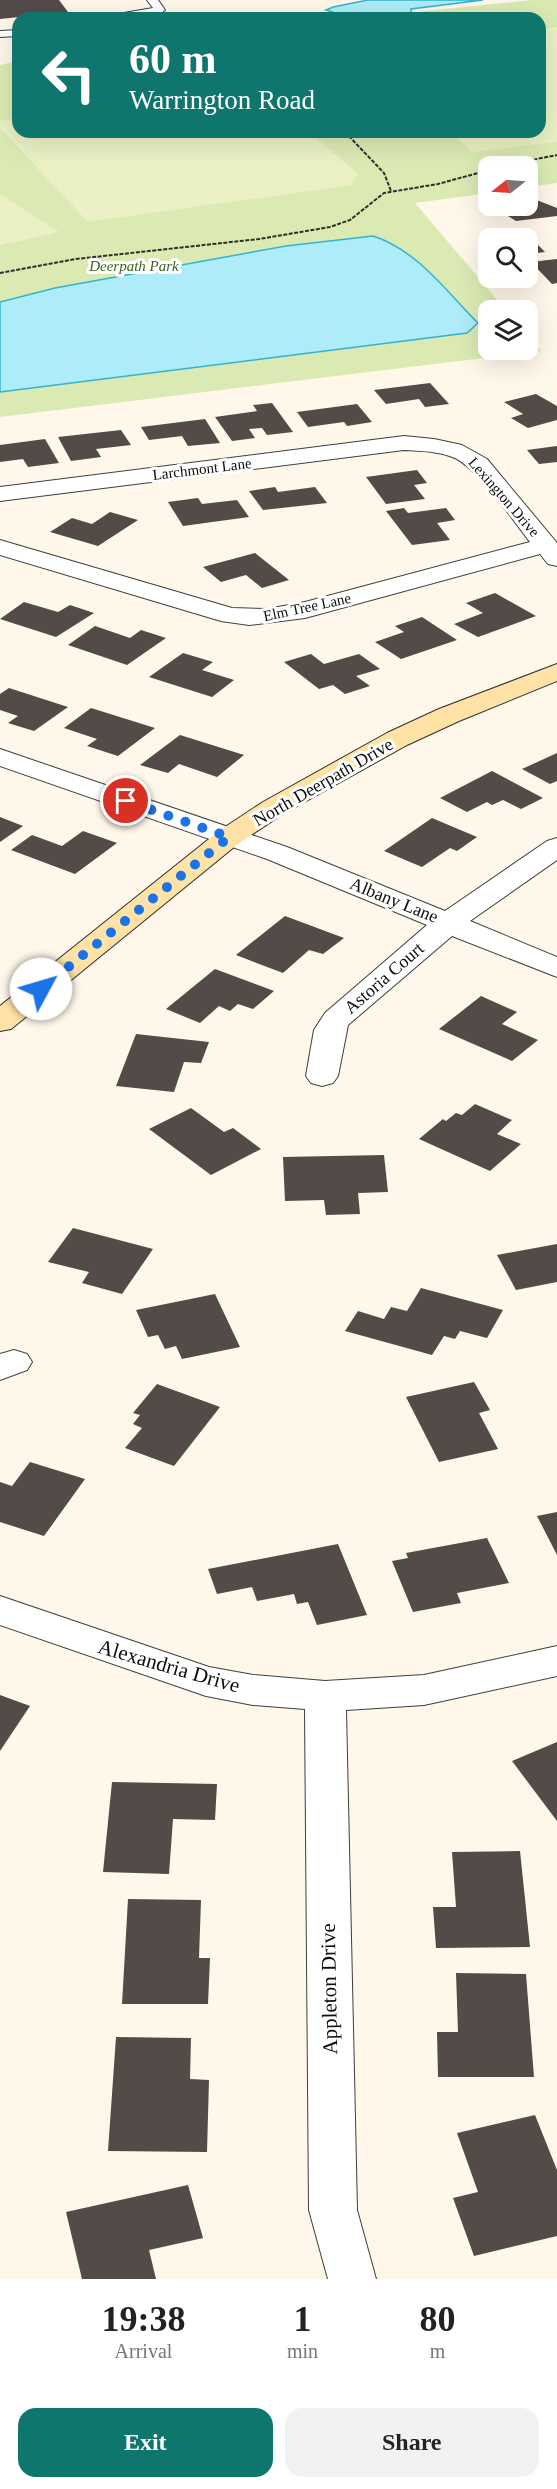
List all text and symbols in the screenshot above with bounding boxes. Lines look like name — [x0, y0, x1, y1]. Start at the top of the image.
icon: left — [30, 36, 108, 114]
text: 60 m — [129, 36, 217, 82]
text: Warrington Road — [129, 85, 315, 115]
north arrow — [478, 156, 538, 216]
map controls — [478, 156, 538, 360]
button: search — [478, 228, 538, 288]
park label: Deerpath Park — [88, 258, 179, 274]
button: layers — [478, 300, 538, 360]
street label: Lexington Drive — [465, 454, 543, 540]
street label: Larchmont Lane — [152, 455, 253, 483]
street label: Elm Tree Lane — [262, 590, 353, 624]
street label: North Deerpath Drive — [250, 734, 396, 830]
pin — [100, 775, 151, 826]
icon: arrive — [109, 784, 142, 817]
street label: Albany Lane — [347, 873, 441, 927]
street label: Astoria Court — [340, 938, 428, 1018]
position arrow — [9, 957, 73, 1021]
street label: Alexandria Drive — [95, 1634, 243, 1698]
street label: Appleton Drive — [316, 1923, 342, 2055]
text: 19:38 — [101, 2299, 185, 2339]
text: 1 — [294, 2299, 312, 2339]
text: 80 — [420, 2299, 456, 2339]
text: Arrival — [115, 2340, 172, 2362]
text: min — [287, 2340, 318, 2362]
text: m — [430, 2340, 445, 2362]
button: Exit — [18, 2408, 273, 2477]
button: Share — [285, 2408, 539, 2477]

